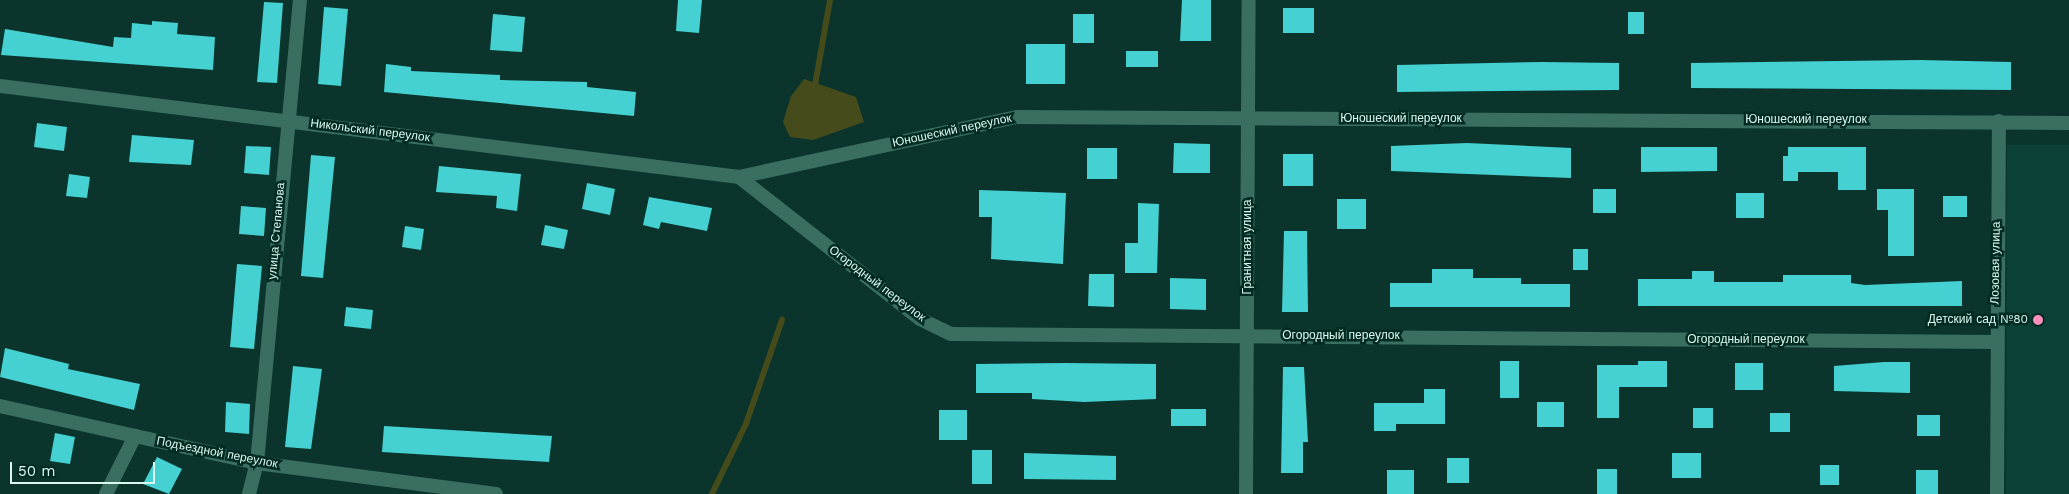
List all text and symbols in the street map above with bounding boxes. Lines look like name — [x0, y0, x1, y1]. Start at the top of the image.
street label: Юношеский переулок — [891, 111, 1013, 151]
street label: Юношеский переулок — [1340, 112, 1462, 126]
street label: Юношеский переулок — [1745, 113, 1867, 127]
street label: Никольский переулок — [309, 117, 431, 145]
street label: улица Степанова — [266, 182, 288, 280]
street label: Гранитная улица — [1241, 200, 1255, 294]
street label: Лозовая улица — [1988, 221, 2004, 305]
street label: Огородный переулок — [826, 243, 928, 325]
place label: Детский сад №80 — [1928, 313, 2028, 327]
marker: Детский сад №80 — [2032, 314, 2044, 326]
street label: Огородный переулок — [1282, 329, 1400, 343]
street label: Огородный переулок — [1687, 333, 1805, 347]
street label: Подъездной переулок — [155, 434, 279, 472]
scale bar — [12, 452, 158, 484]
text: 50 m — [18, 462, 55, 480]

